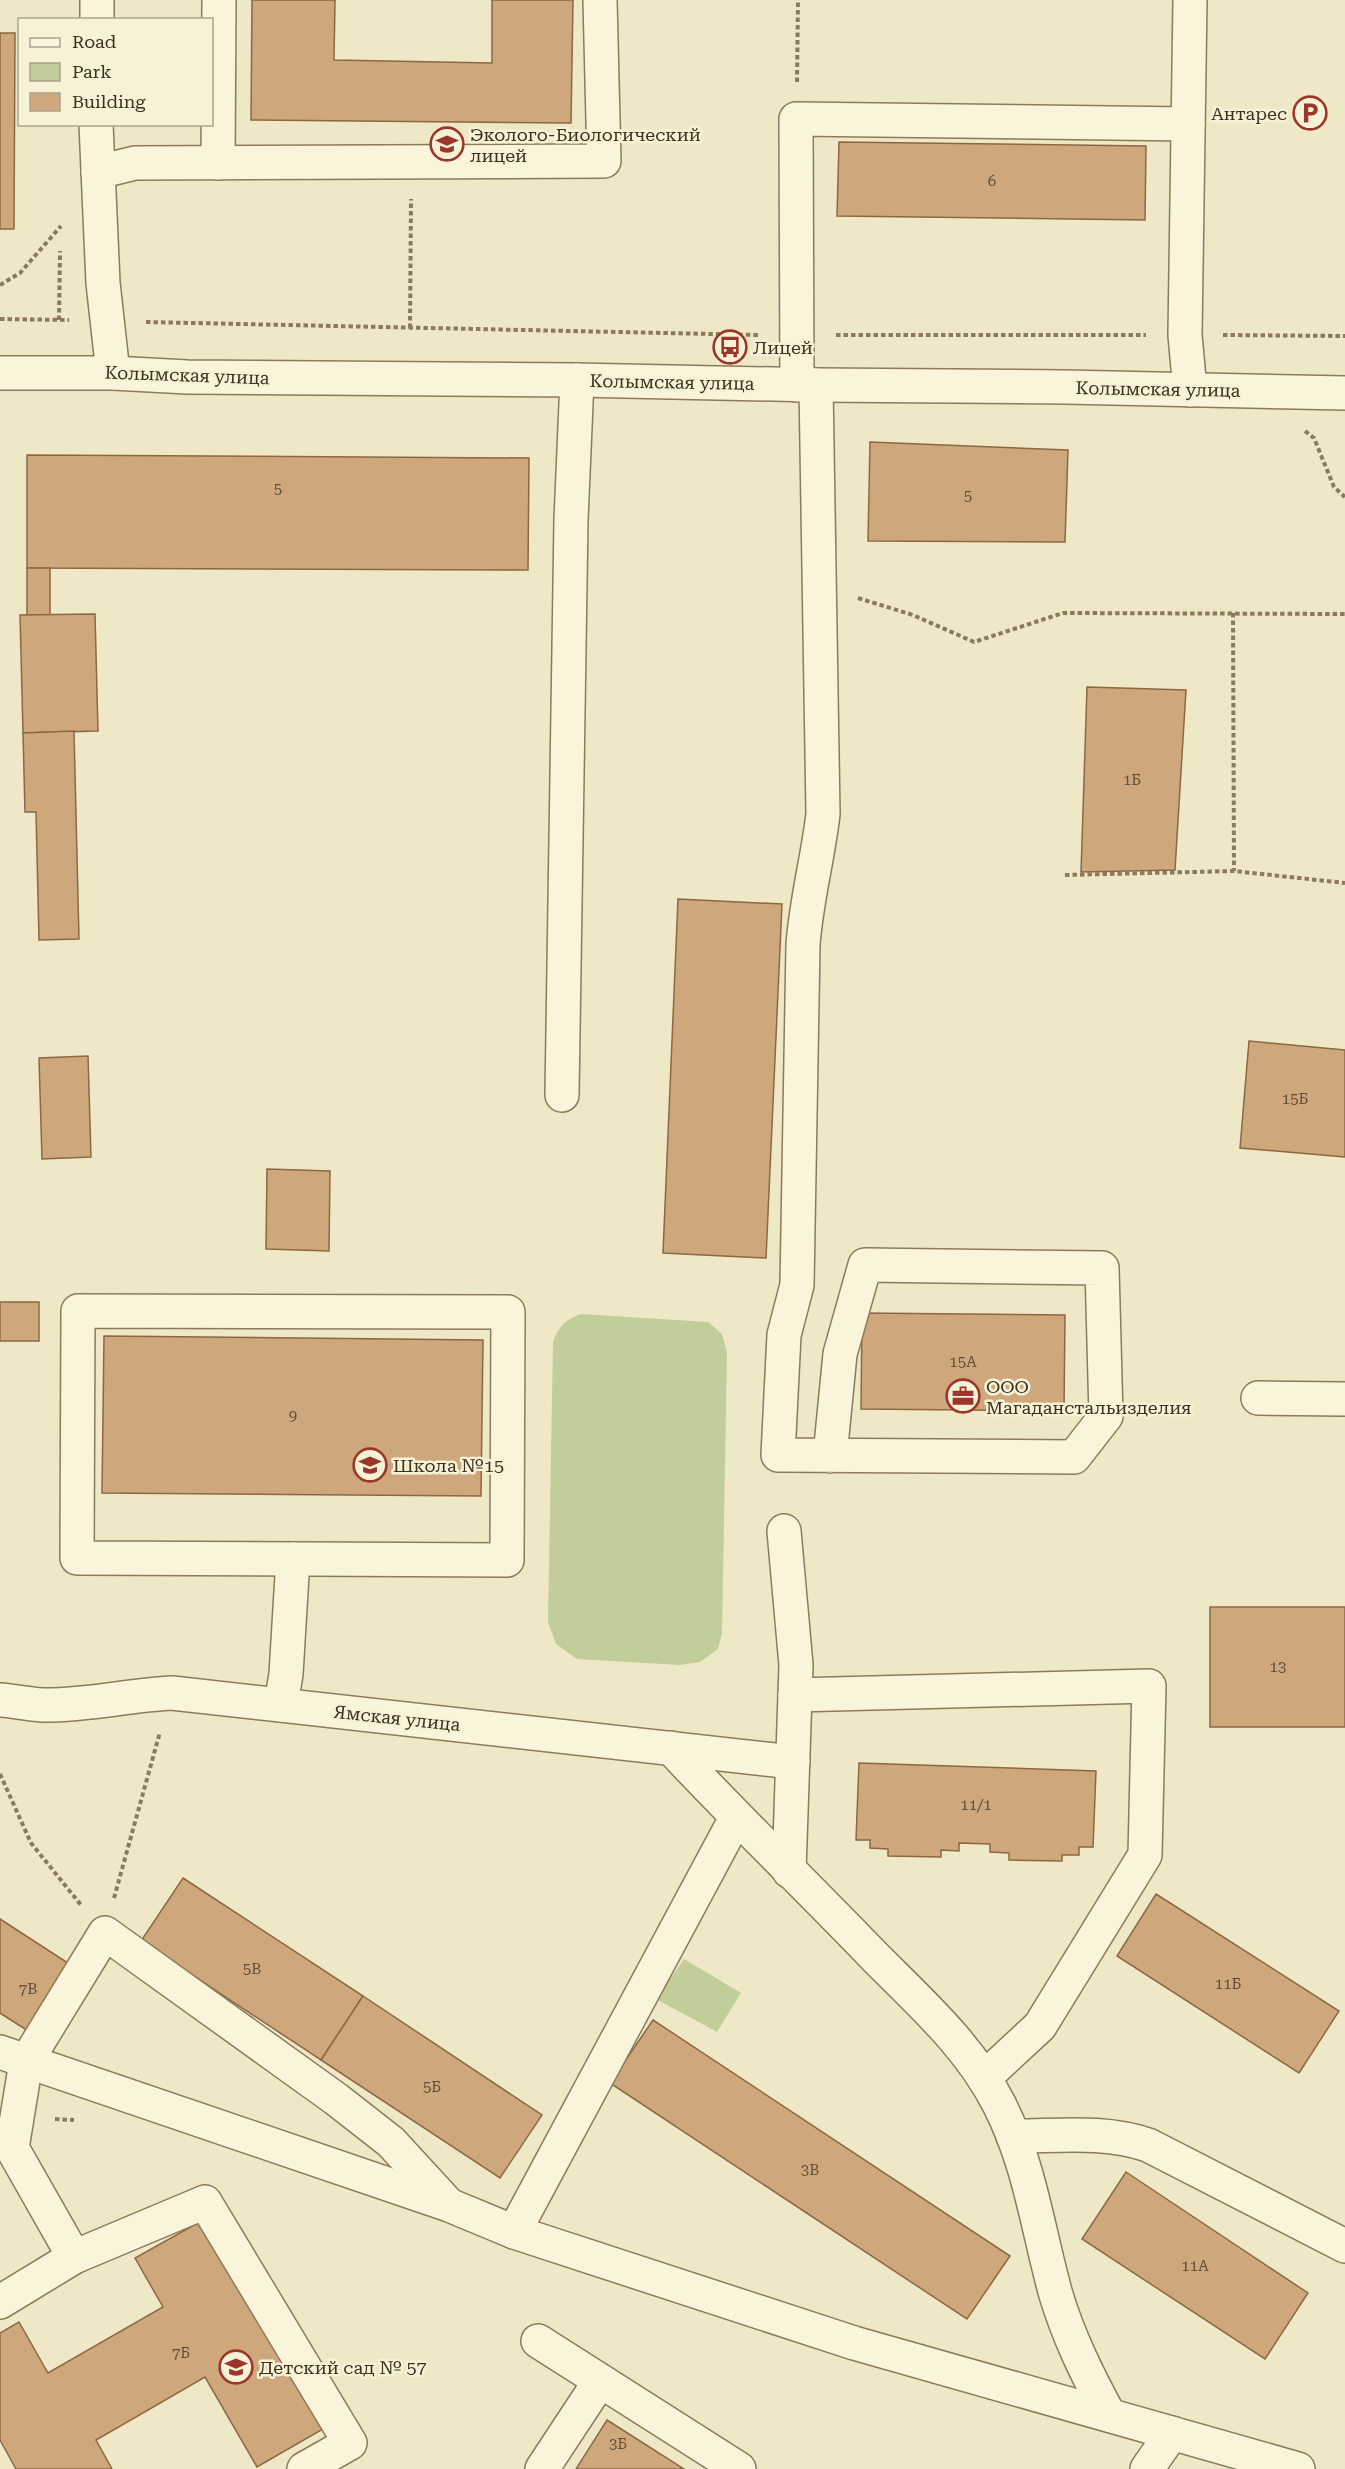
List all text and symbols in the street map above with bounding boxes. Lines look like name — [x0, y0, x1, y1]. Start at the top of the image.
legend — [18, 18, 213, 126]
text: Road — [72, 31, 117, 52]
text: Park — [72, 61, 112, 82]
text: Building — [72, 91, 146, 112]
parking icon: Антарес — [1292, 95, 1328, 131]
place label: Антарес — [1211, 103, 1287, 124]
place label: Эколого-Биологический лицей — [470, 124, 701, 166]
school or university icon: Эколого-Биологический лицей — [429, 126, 465, 162]
house number: 6 — [988, 172, 996, 190]
bus stop icon: Лицей — [712, 329, 748, 365]
place label: Лицей — [753, 337, 813, 358]
street label: Колымская улица — [104, 362, 270, 388]
street label: Колымская улица — [589, 370, 755, 394]
street label: Колымская улица — [1075, 377, 1241, 401]
house number: 5 — [274, 480, 282, 498]
house number: 5 — [964, 487, 972, 505]
house number: 1Б — [1123, 771, 1141, 789]
house number: 15Б — [1282, 1090, 1309, 1108]
house number: 15А — [949, 1353, 977, 1371]
place label: ООО Магаданстальизделия — [986, 1376, 1192, 1418]
office icon: ООО Магаданстальизделия — [945, 1378, 981, 1414]
house number: 9 — [289, 1407, 297, 1425]
school or university icon: Школа №15 — [352, 1447, 388, 1483]
place label: Школа №15 — [393, 1455, 504, 1476]
house number: 13 — [1270, 1658, 1286, 1676]
street label: Ямская улица — [333, 1701, 462, 1735]
house number: 11/1 — [960, 1796, 992, 1814]
house number: 5В — [243, 1960, 261, 1978]
house number: 11Б — [1215, 1975, 1242, 1993]
house number: 7В — [19, 1980, 37, 1998]
house number: 5Б — [423, 2078, 441, 2096]
house number: 3В — [801, 2161, 819, 2179]
house number: 11А — [1181, 2257, 1209, 2275]
house number: 7Б — [172, 2344, 190, 2362]
school or university icon: Детский сад № 57 — [218, 2349, 254, 2385]
place label: Детский сад № 57 — [259, 2357, 427, 2378]
house number: 3Б — [609, 2435, 627, 2453]

